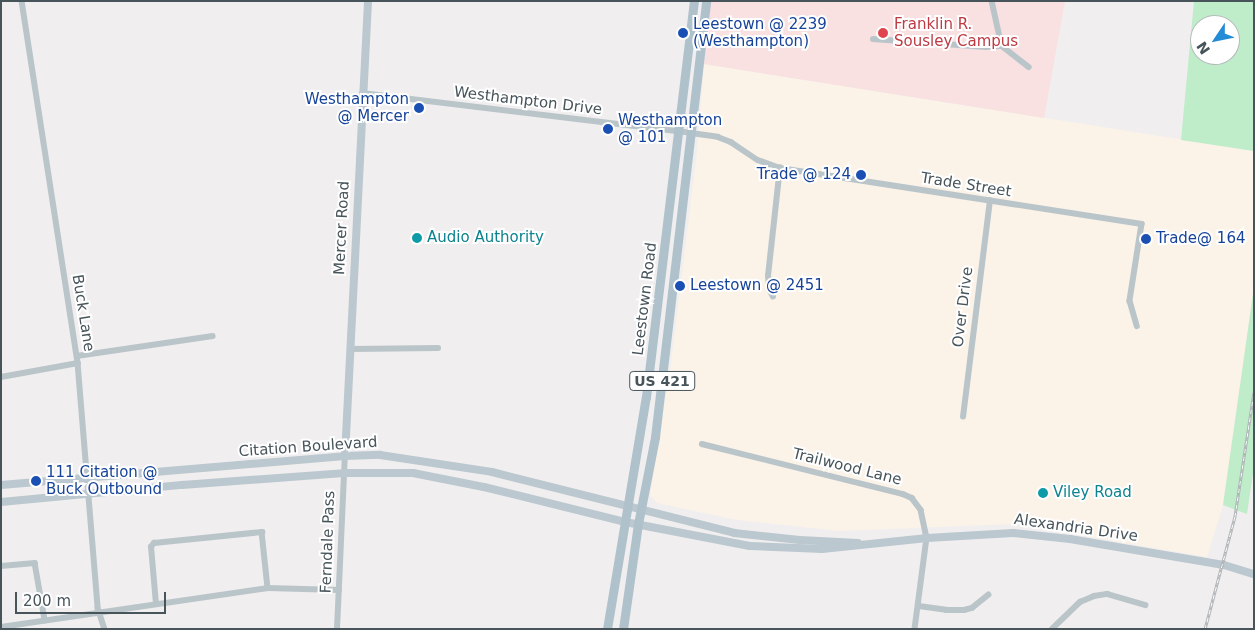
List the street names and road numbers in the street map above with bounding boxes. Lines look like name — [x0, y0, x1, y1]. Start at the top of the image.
street label: Westhampton Drive — [453, 83, 603, 119]
street label: Trade Street — [919, 169, 1013, 201]
street label: Mercer Road — [331, 181, 353, 275]
street label: Leestown Road — [629, 242, 661, 356]
street label: Over Drive — [949, 266, 977, 348]
street label: Buck Lane — [68, 273, 98, 353]
road number: US 421 — [628, 370, 696, 392]
street label: Citation Boulevard — [238, 433, 378, 461]
street label: Trailwood Lane — [791, 445, 903, 489]
street label: Ferndale Pass — [317, 490, 339, 594]
street label: Alexandria Drive — [1013, 510, 1139, 546]

